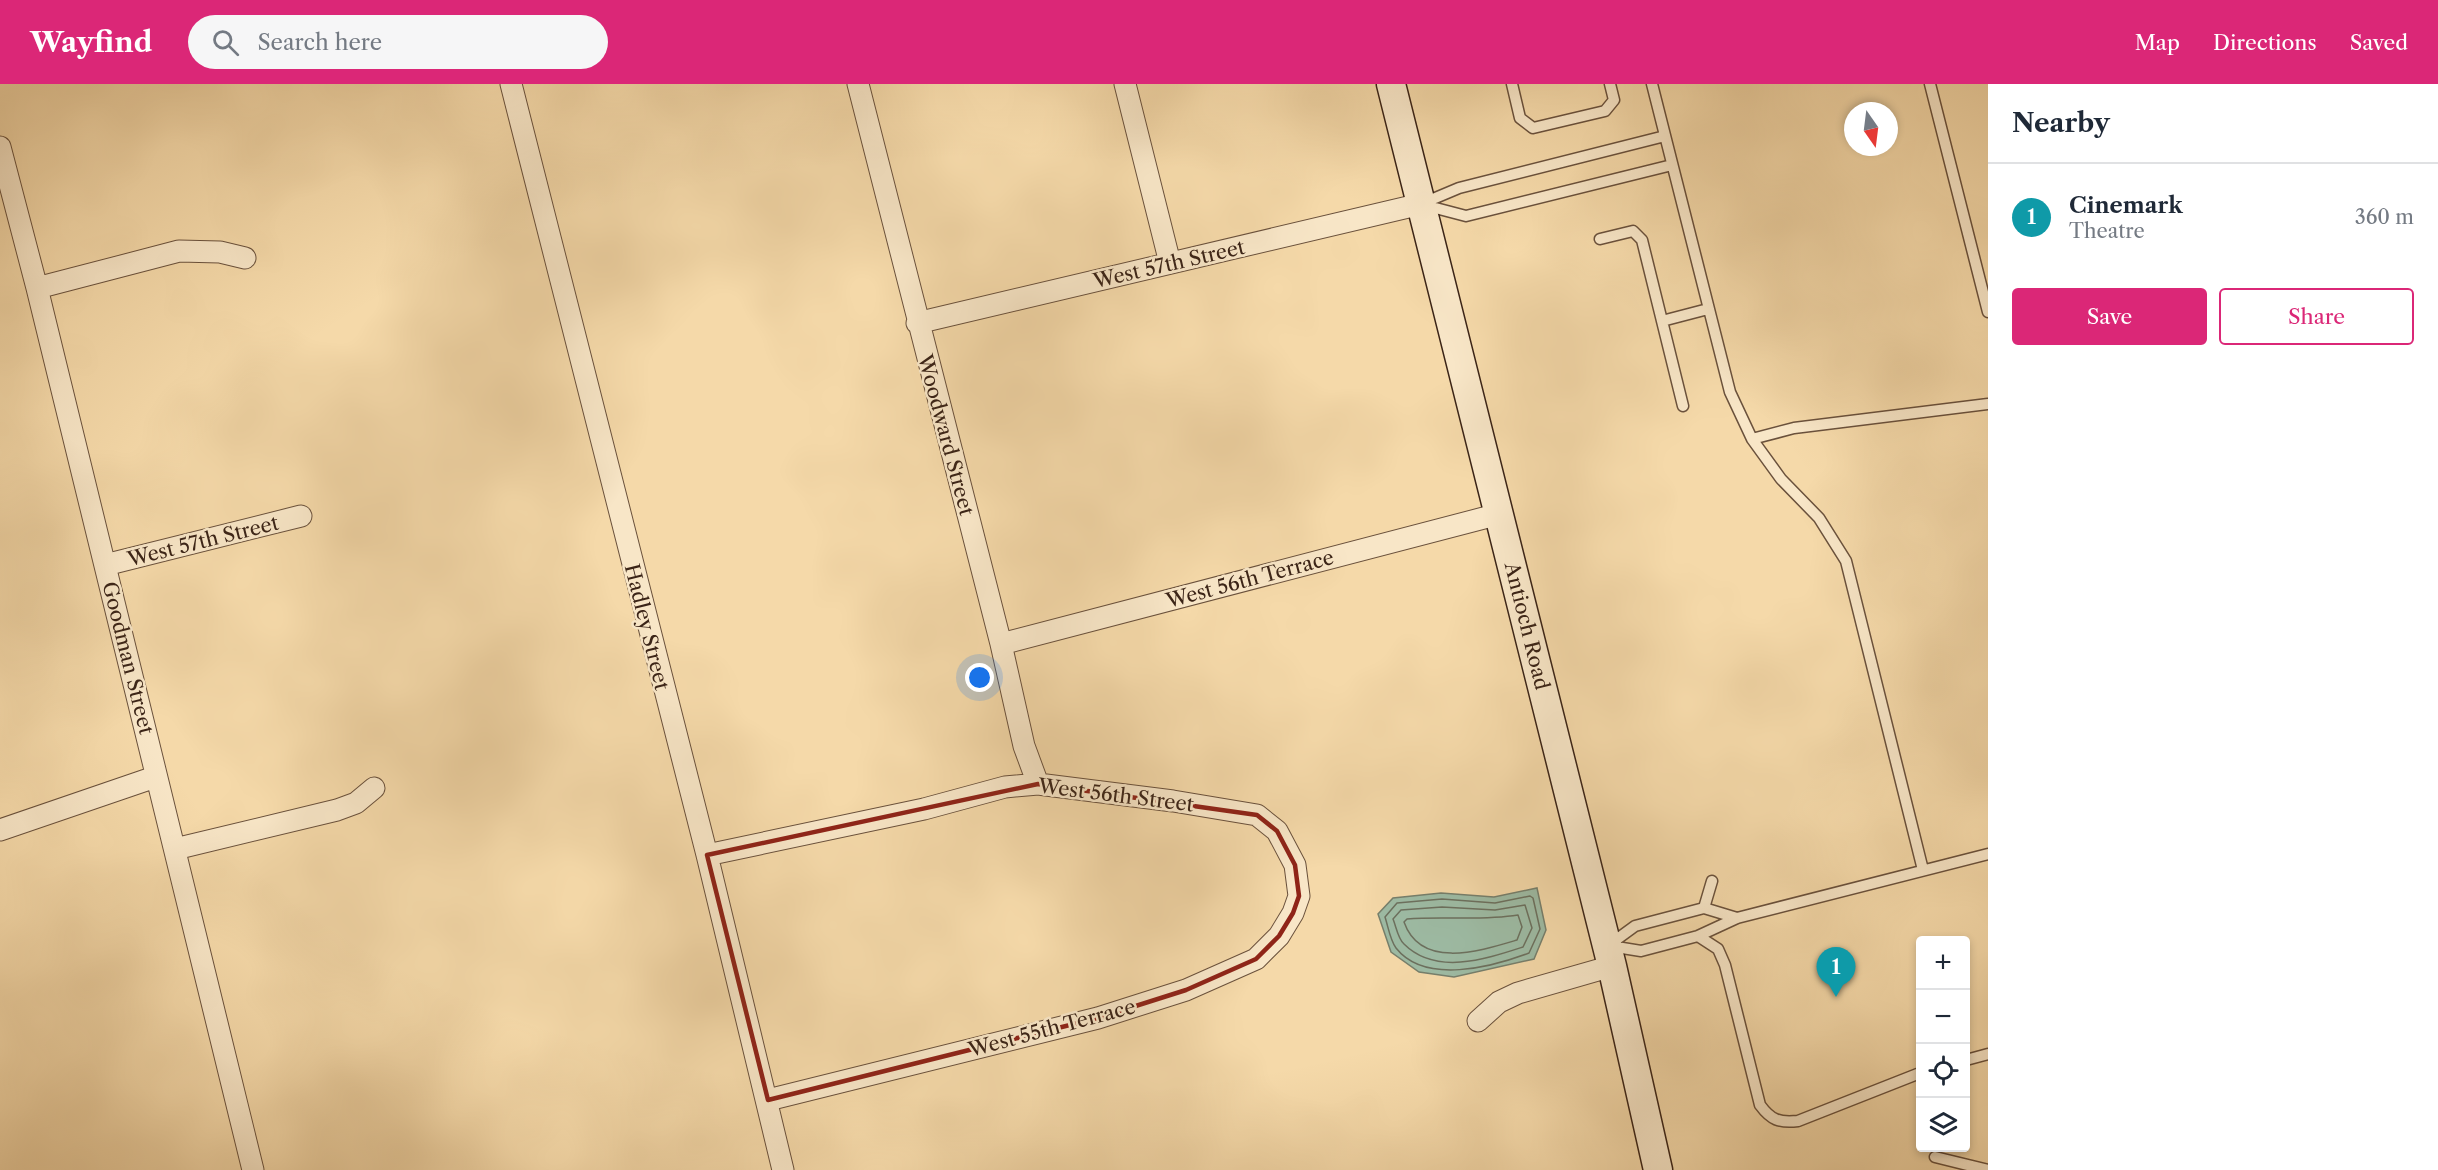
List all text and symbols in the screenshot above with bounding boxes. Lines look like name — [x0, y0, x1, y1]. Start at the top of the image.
search box — [188, 15, 608, 69]
text: Wayfind — [30, 25, 152, 59]
icon: search — [209, 26, 242, 59]
text: Search here — [257, 29, 382, 56]
text: Map — [2135, 30, 2180, 55]
text: Directions — [2213, 30, 2317, 55]
text: Saved — [2350, 30, 2408, 55]
north arrow — [1844, 102, 1898, 156]
text: Nearby — [2012, 107, 2110, 139]
text: Cinemark — [2069, 192, 2183, 219]
text: 1 — [2027, 205, 2036, 229]
text: 360 m — [2355, 205, 2414, 229]
text: Theatre — [2069, 219, 2145, 243]
street label: West 57th Street — [1090, 235, 1247, 293]
button: Save — [2012, 288, 2207, 345]
button: Share — [2219, 288, 2414, 345]
street label: Woodward Street — [913, 351, 979, 518]
street label: West 57th Street — [124, 511, 281, 572]
street label: West 56th Terrace — [1163, 545, 1336, 613]
street label: Antioch Road — [1499, 559, 1554, 692]
street label: Hadley Street — [620, 562, 674, 692]
street label: Goodman Street — [97, 579, 159, 737]
your location — [965, 663, 994, 692]
street label: West 56th Street — [1036, 773, 1195, 816]
map controls — [1916, 936, 1970, 1152]
button: + — [1916, 936, 1970, 990]
pin: 1 — [1816, 948, 1856, 997]
button: − — [1916, 990, 1970, 1044]
street label: West 55th Terrace — [965, 994, 1138, 1062]
button: locate — [1916, 1044, 1970, 1098]
button: layers — [1916, 1098, 1970, 1152]

